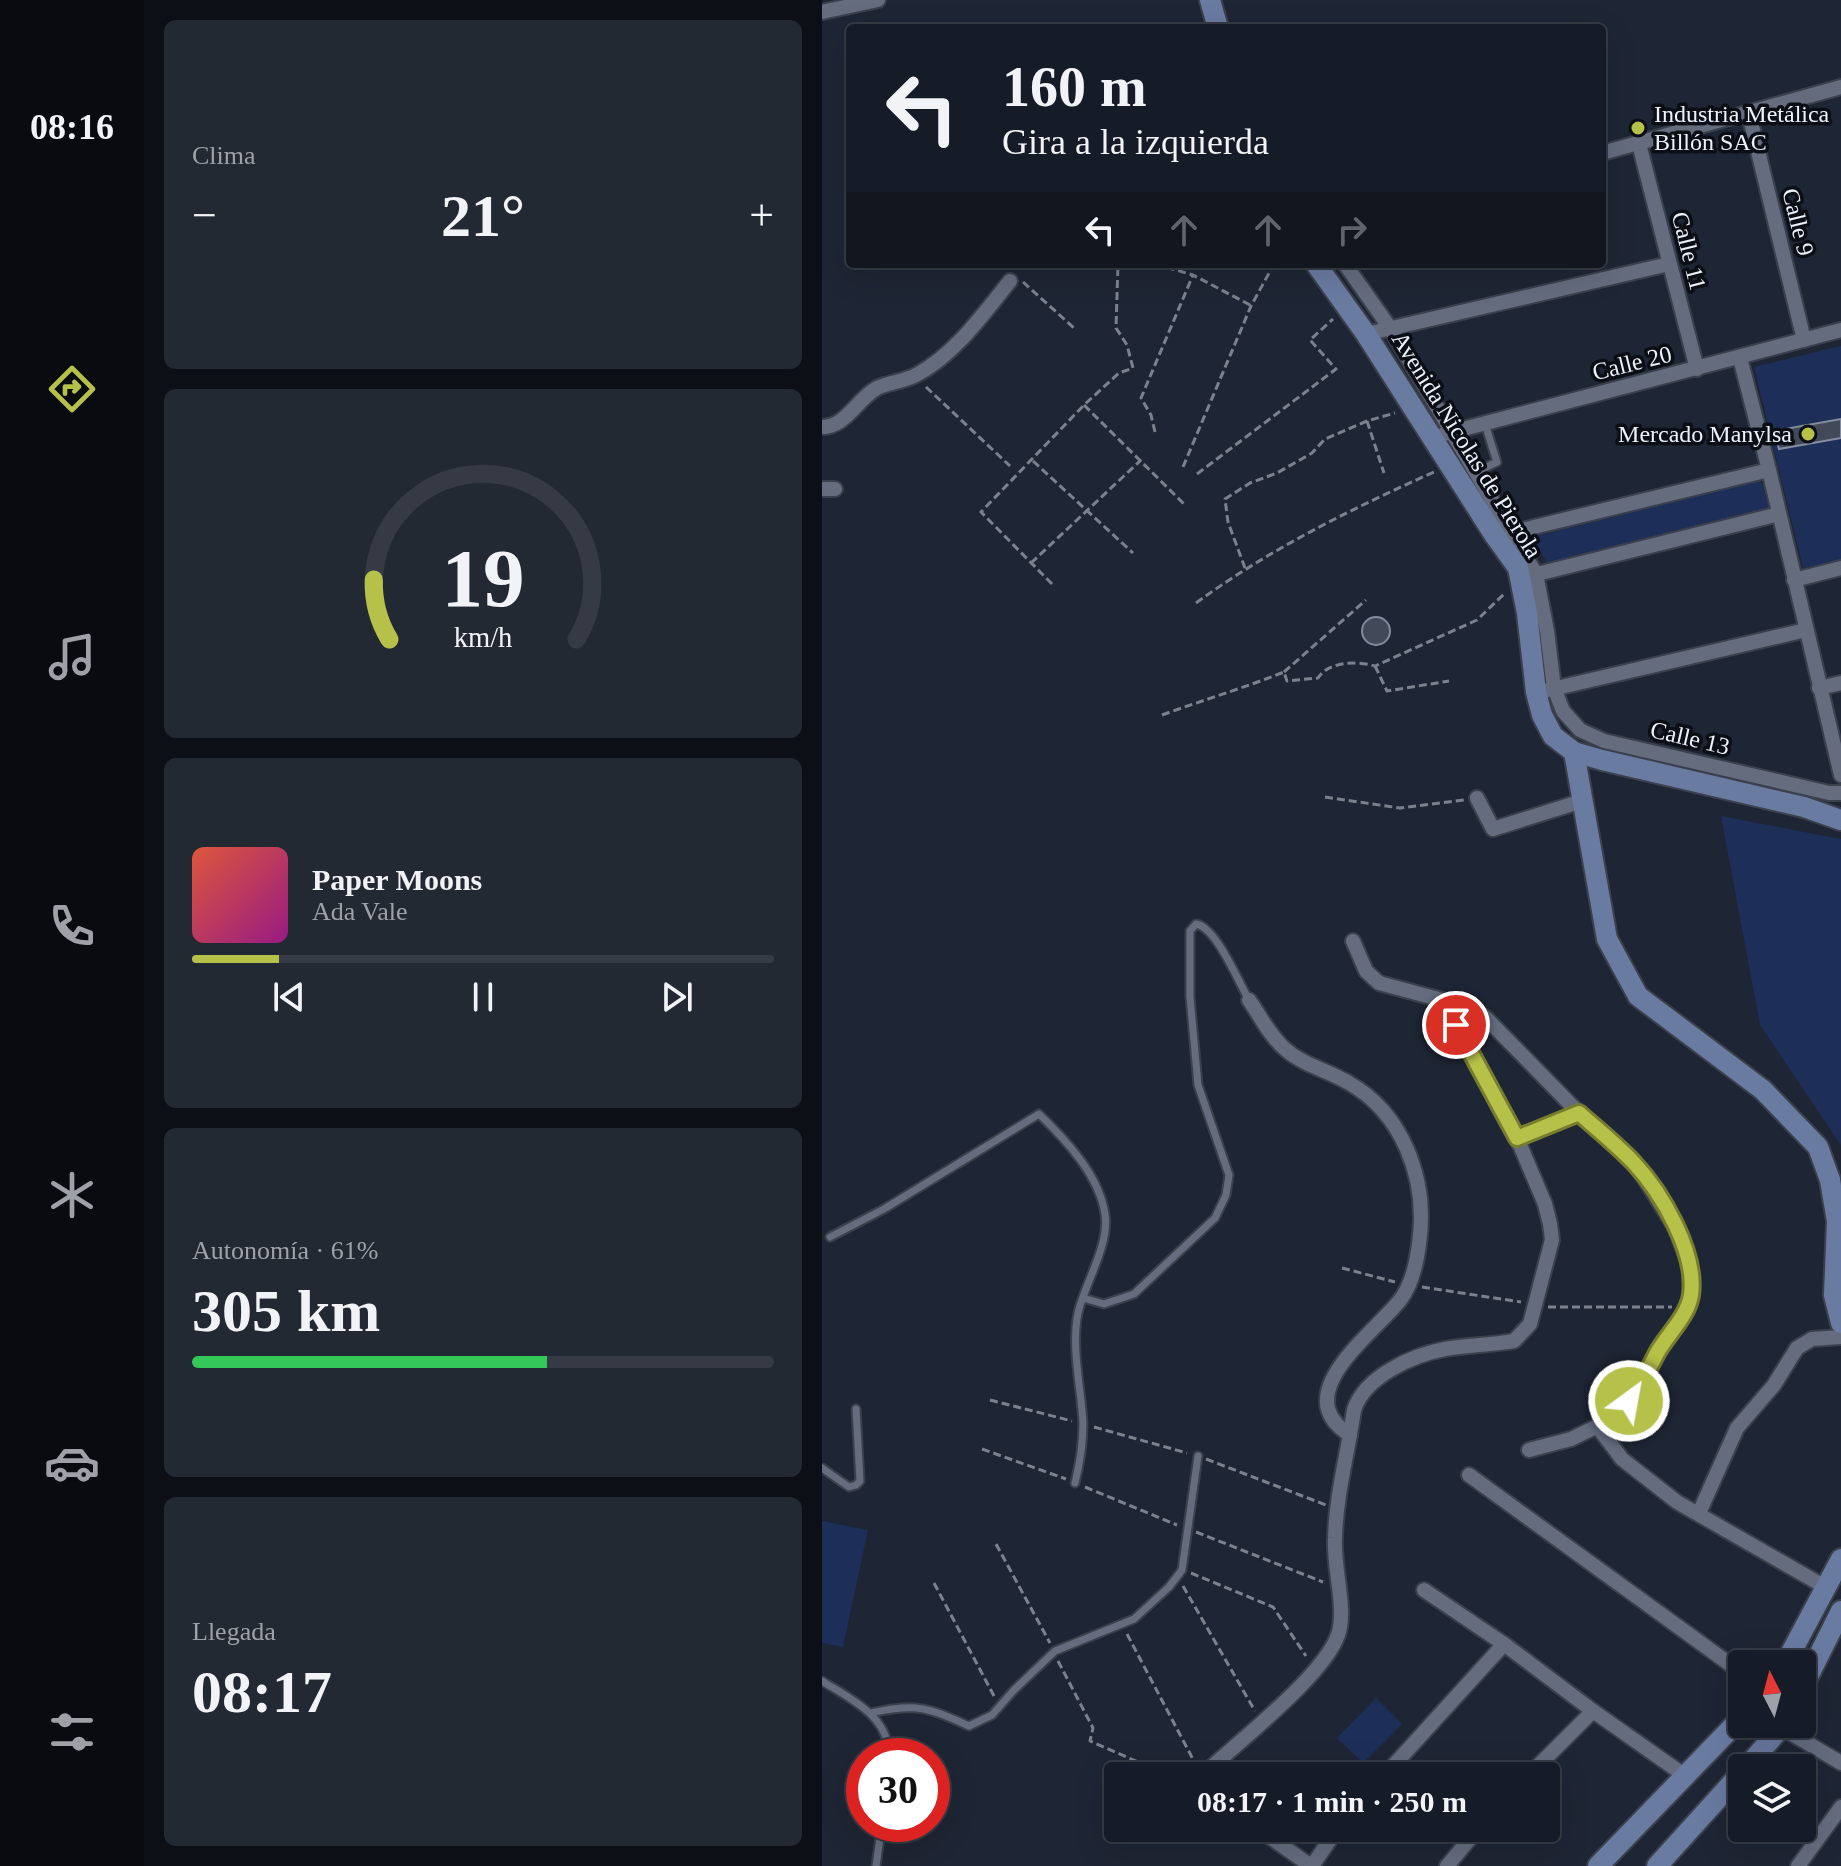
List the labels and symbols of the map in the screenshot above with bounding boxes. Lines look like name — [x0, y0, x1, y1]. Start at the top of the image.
place label: Industria Metálica Billón SAC — [1654, 101, 1830, 155]
marker: Industria Metálica Billón SAC — [1629, 119, 1647, 137]
street label: Calle 9 — [1777, 186, 1819, 258]
street label: Calle 11 — [1667, 209, 1711, 293]
street label: Avenida Nicolas de Pierola — [1387, 327, 1547, 563]
street label: Calle 20 — [1590, 341, 1674, 385]
place label: Mercado Manylsa — [1618, 421, 1792, 447]
marker: Mercado Manylsa — [1799, 425, 1817, 443]
street label: Calle 13 — [1648, 716, 1732, 760]
pin — [1422, 991, 1490, 1059]
position arrow — [1587, 1359, 1671, 1443]
north arrow — [1728, 1650, 1816, 1738]
speed limit sign: 30 — [846, 1738, 950, 1842]

